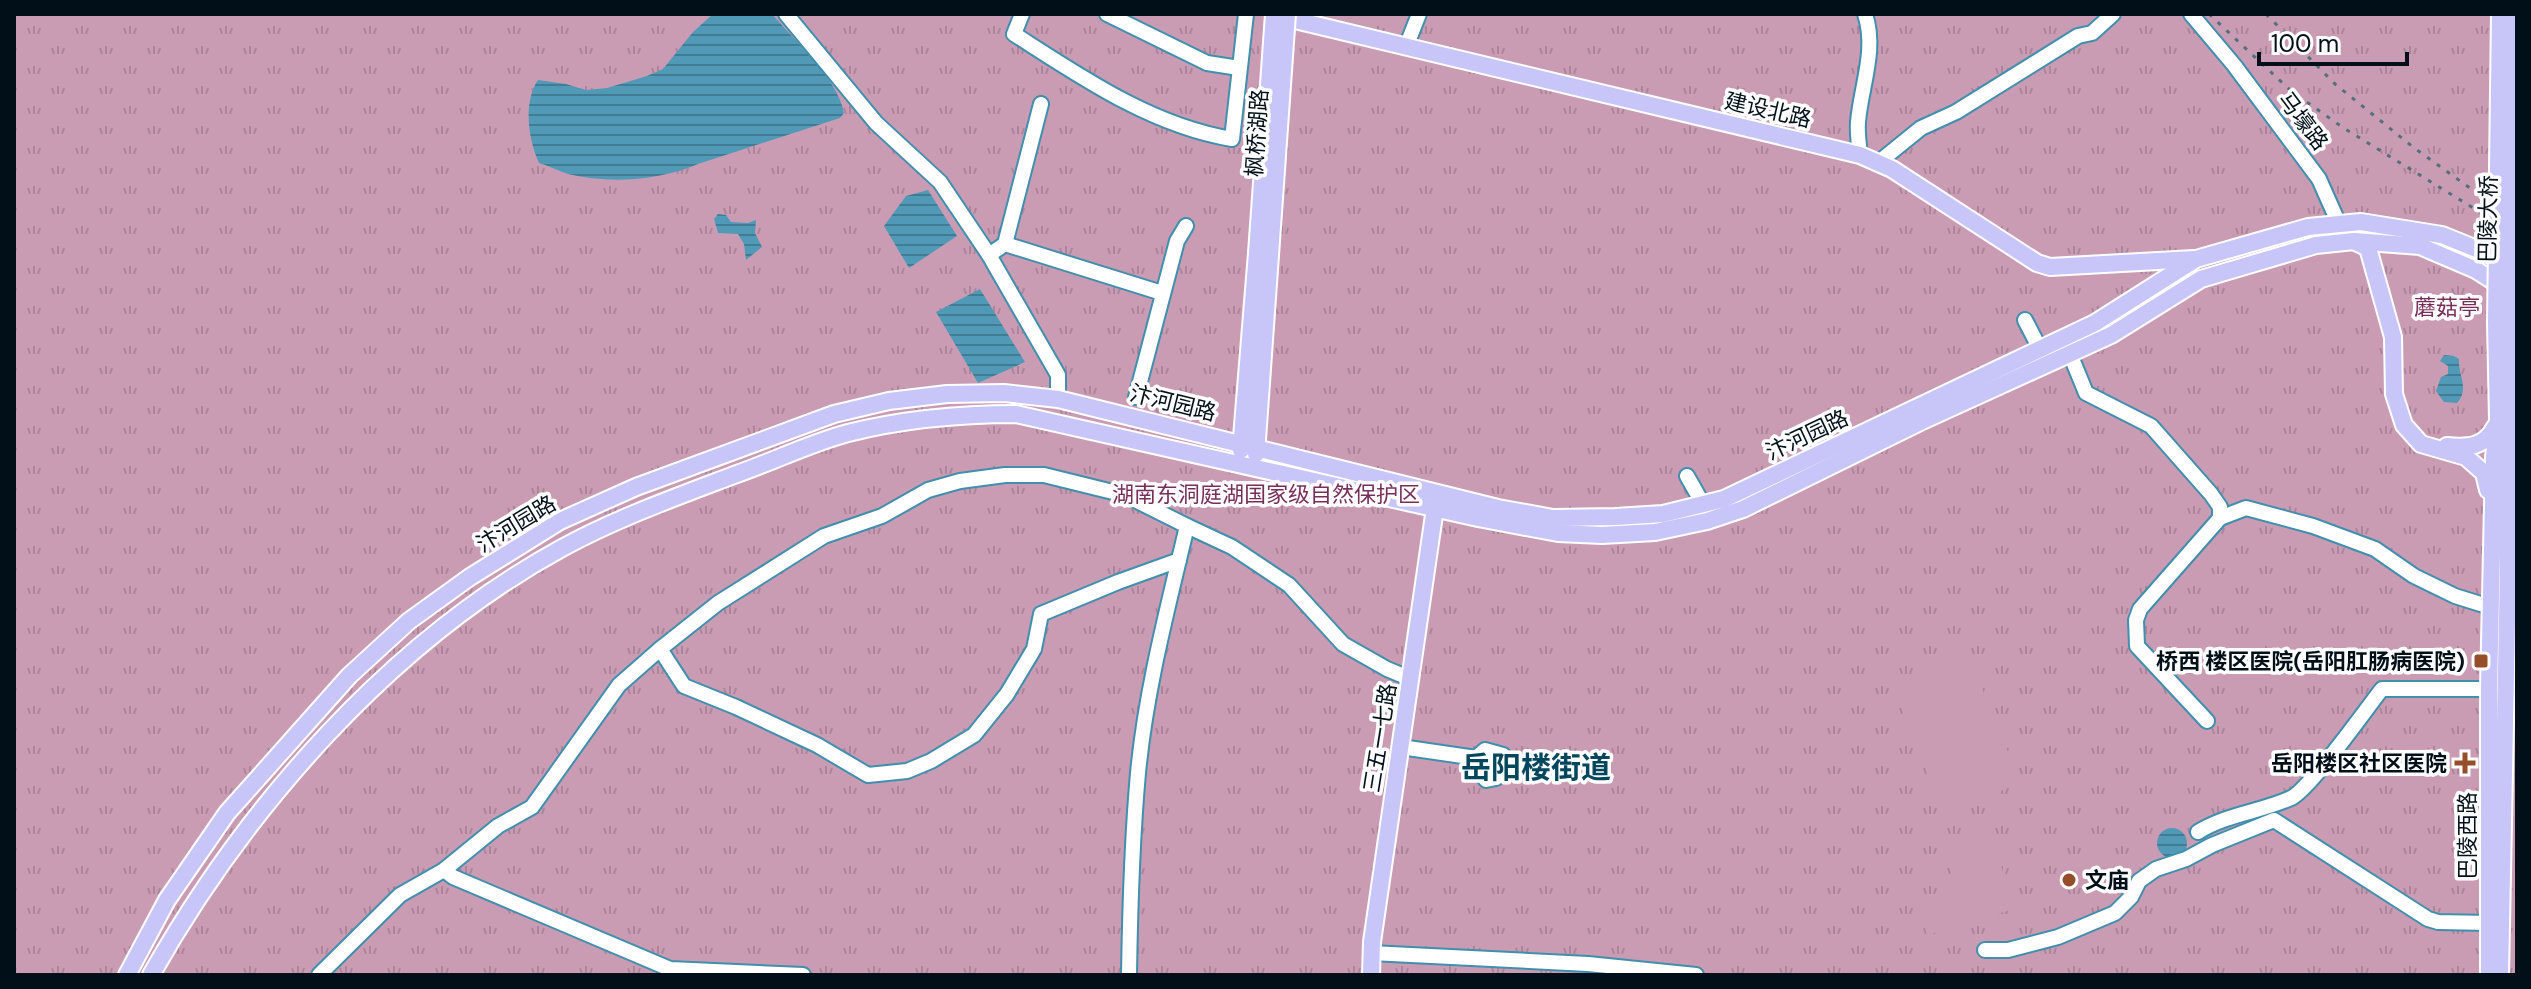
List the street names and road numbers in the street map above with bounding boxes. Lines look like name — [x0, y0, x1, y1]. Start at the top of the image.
street label: 建设北路 — [1722, 86, 1814, 134]
street label: 马壕路 — [2272, 86, 2334, 156]
street label: 枫桥湖路 — [1239, 88, 1275, 178]
street label: 巴陵大桥 — [2473, 175, 2503, 263]
street label: 汴河园路 — [1127, 378, 1219, 428]
street label: 汴河园路 — [1761, 403, 1853, 467]
street label: 汴河园路 — [471, 489, 561, 559]
street label: 三五一七路 — [1357, 681, 1403, 795]
street label: 巴陵西路 — [2453, 792, 2482, 880]

